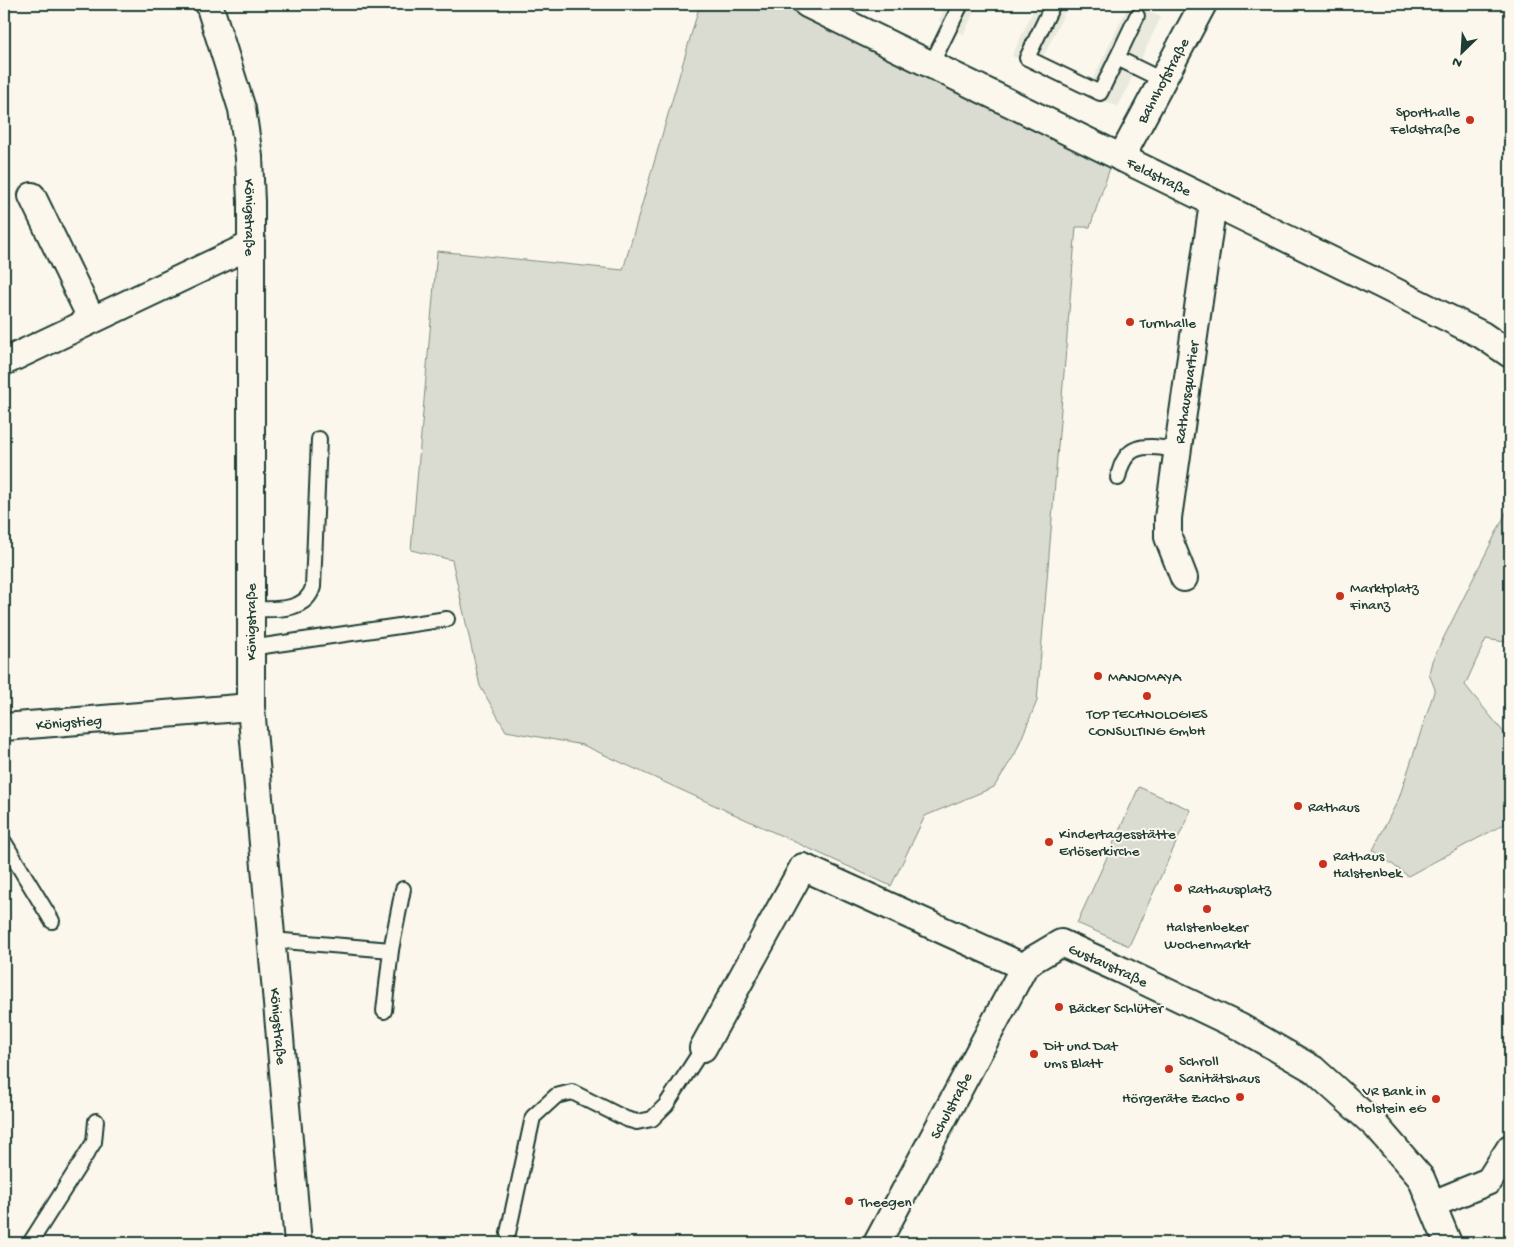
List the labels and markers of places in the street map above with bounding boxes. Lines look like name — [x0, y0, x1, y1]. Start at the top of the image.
place label: Sporthalle Feldstraße — [1389, 104, 1460, 139]
marker: Sporthalle Feldstraße — [1464, 114, 1476, 126]
place label: Turnhalle — [1139, 315, 1196, 333]
marker: Turnhalle — [1124, 316, 1136, 328]
place label: Marktplatz Finanz — [1349, 580, 1419, 615]
marker: Marktplatz Finanz — [1334, 590, 1346, 602]
place label: MANOMAYA — [1108, 669, 1182, 687]
marker: MANOMAYA — [1092, 670, 1104, 682]
marker: TOP TECHNOLOGIES CONSULTING GmbH — [1141, 690, 1153, 702]
place label: TOP TECHNOLOGIES CONSULTING GmbH — [1085, 706, 1208, 741]
place label: Rathaus — [1308, 799, 1360, 817]
marker: Rathaus — [1292, 800, 1304, 812]
place label: Kindertagesstätte Erlöserkirche — [1059, 826, 1176, 861]
marker: Kindertagesstätte Erlöserkirche — [1043, 836, 1055, 848]
place label: Rathaus Halstenbek — [1333, 848, 1403, 883]
marker: Rathaus Halstenbek — [1317, 858, 1329, 870]
place label: Rathausplatz — [1188, 881, 1271, 899]
marker: Rathausplatz — [1172, 882, 1184, 894]
marker: Halstenbeker Wochenmarkt — [1201, 903, 1213, 915]
place label: Halstenbeker Wochenmarkt — [1164, 919, 1252, 954]
place label: Bäcker Schlüter — [1068, 1000, 1165, 1018]
marker: Bäcker Schlüter — [1053, 1001, 1065, 1013]
place label: Dit und Dat ums Blatt — [1043, 1038, 1119, 1073]
marker: Dit und Dat ums Blatt — [1028, 1048, 1040, 1060]
place label: Schroll Sanitätshaus — [1179, 1053, 1260, 1088]
marker: Schroll Sanitätshaus — [1163, 1063, 1175, 1075]
place label: VR Bank in Holstein eG — [1356, 1083, 1427, 1118]
place label: Hörgeräte Zacho — [1122, 1090, 1230, 1108]
marker: Hörgeräte Zacho — [1234, 1091, 1246, 1103]
marker: VR Bank in Holstein eG — [1430, 1093, 1442, 1105]
place label: Theegen — [858, 1194, 912, 1212]
marker: Theegen — [843, 1195, 855, 1207]

